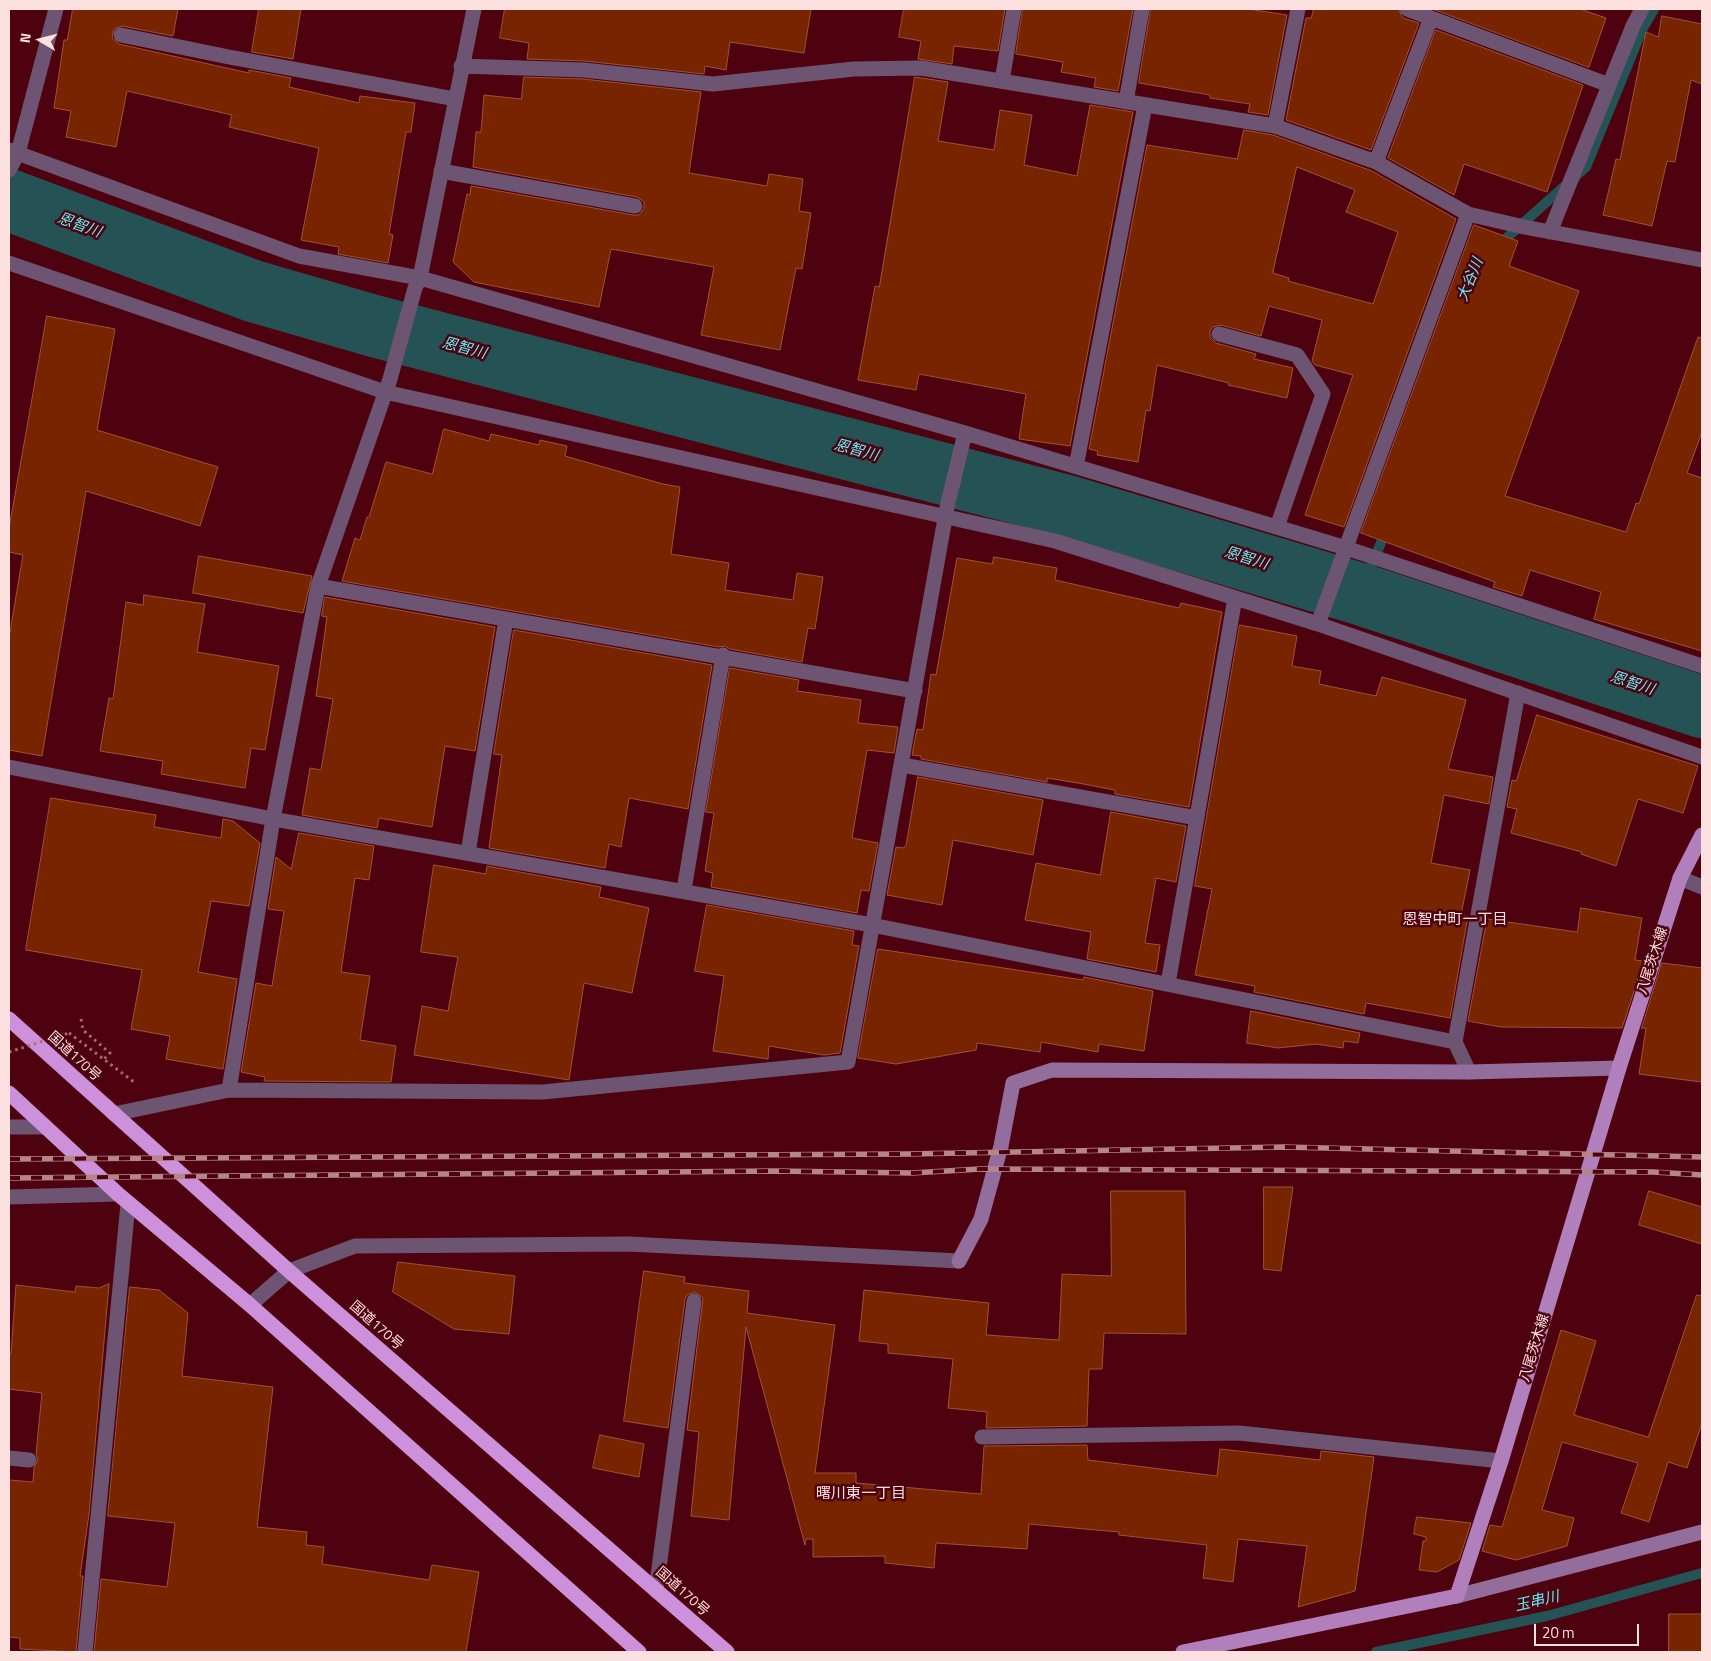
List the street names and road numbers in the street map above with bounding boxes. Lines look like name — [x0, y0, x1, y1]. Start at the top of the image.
street label: 八尾茨木線 — [1634, 925, 1672, 997]
street label: 国道170号 — [44, 1029, 104, 1085]
street label: 国道170号 — [346, 1298, 406, 1354]
street label: 八尾茨木線 — [1517, 1312, 1553, 1384]
street label: 国道170号 — [652, 1564, 712, 1620]

